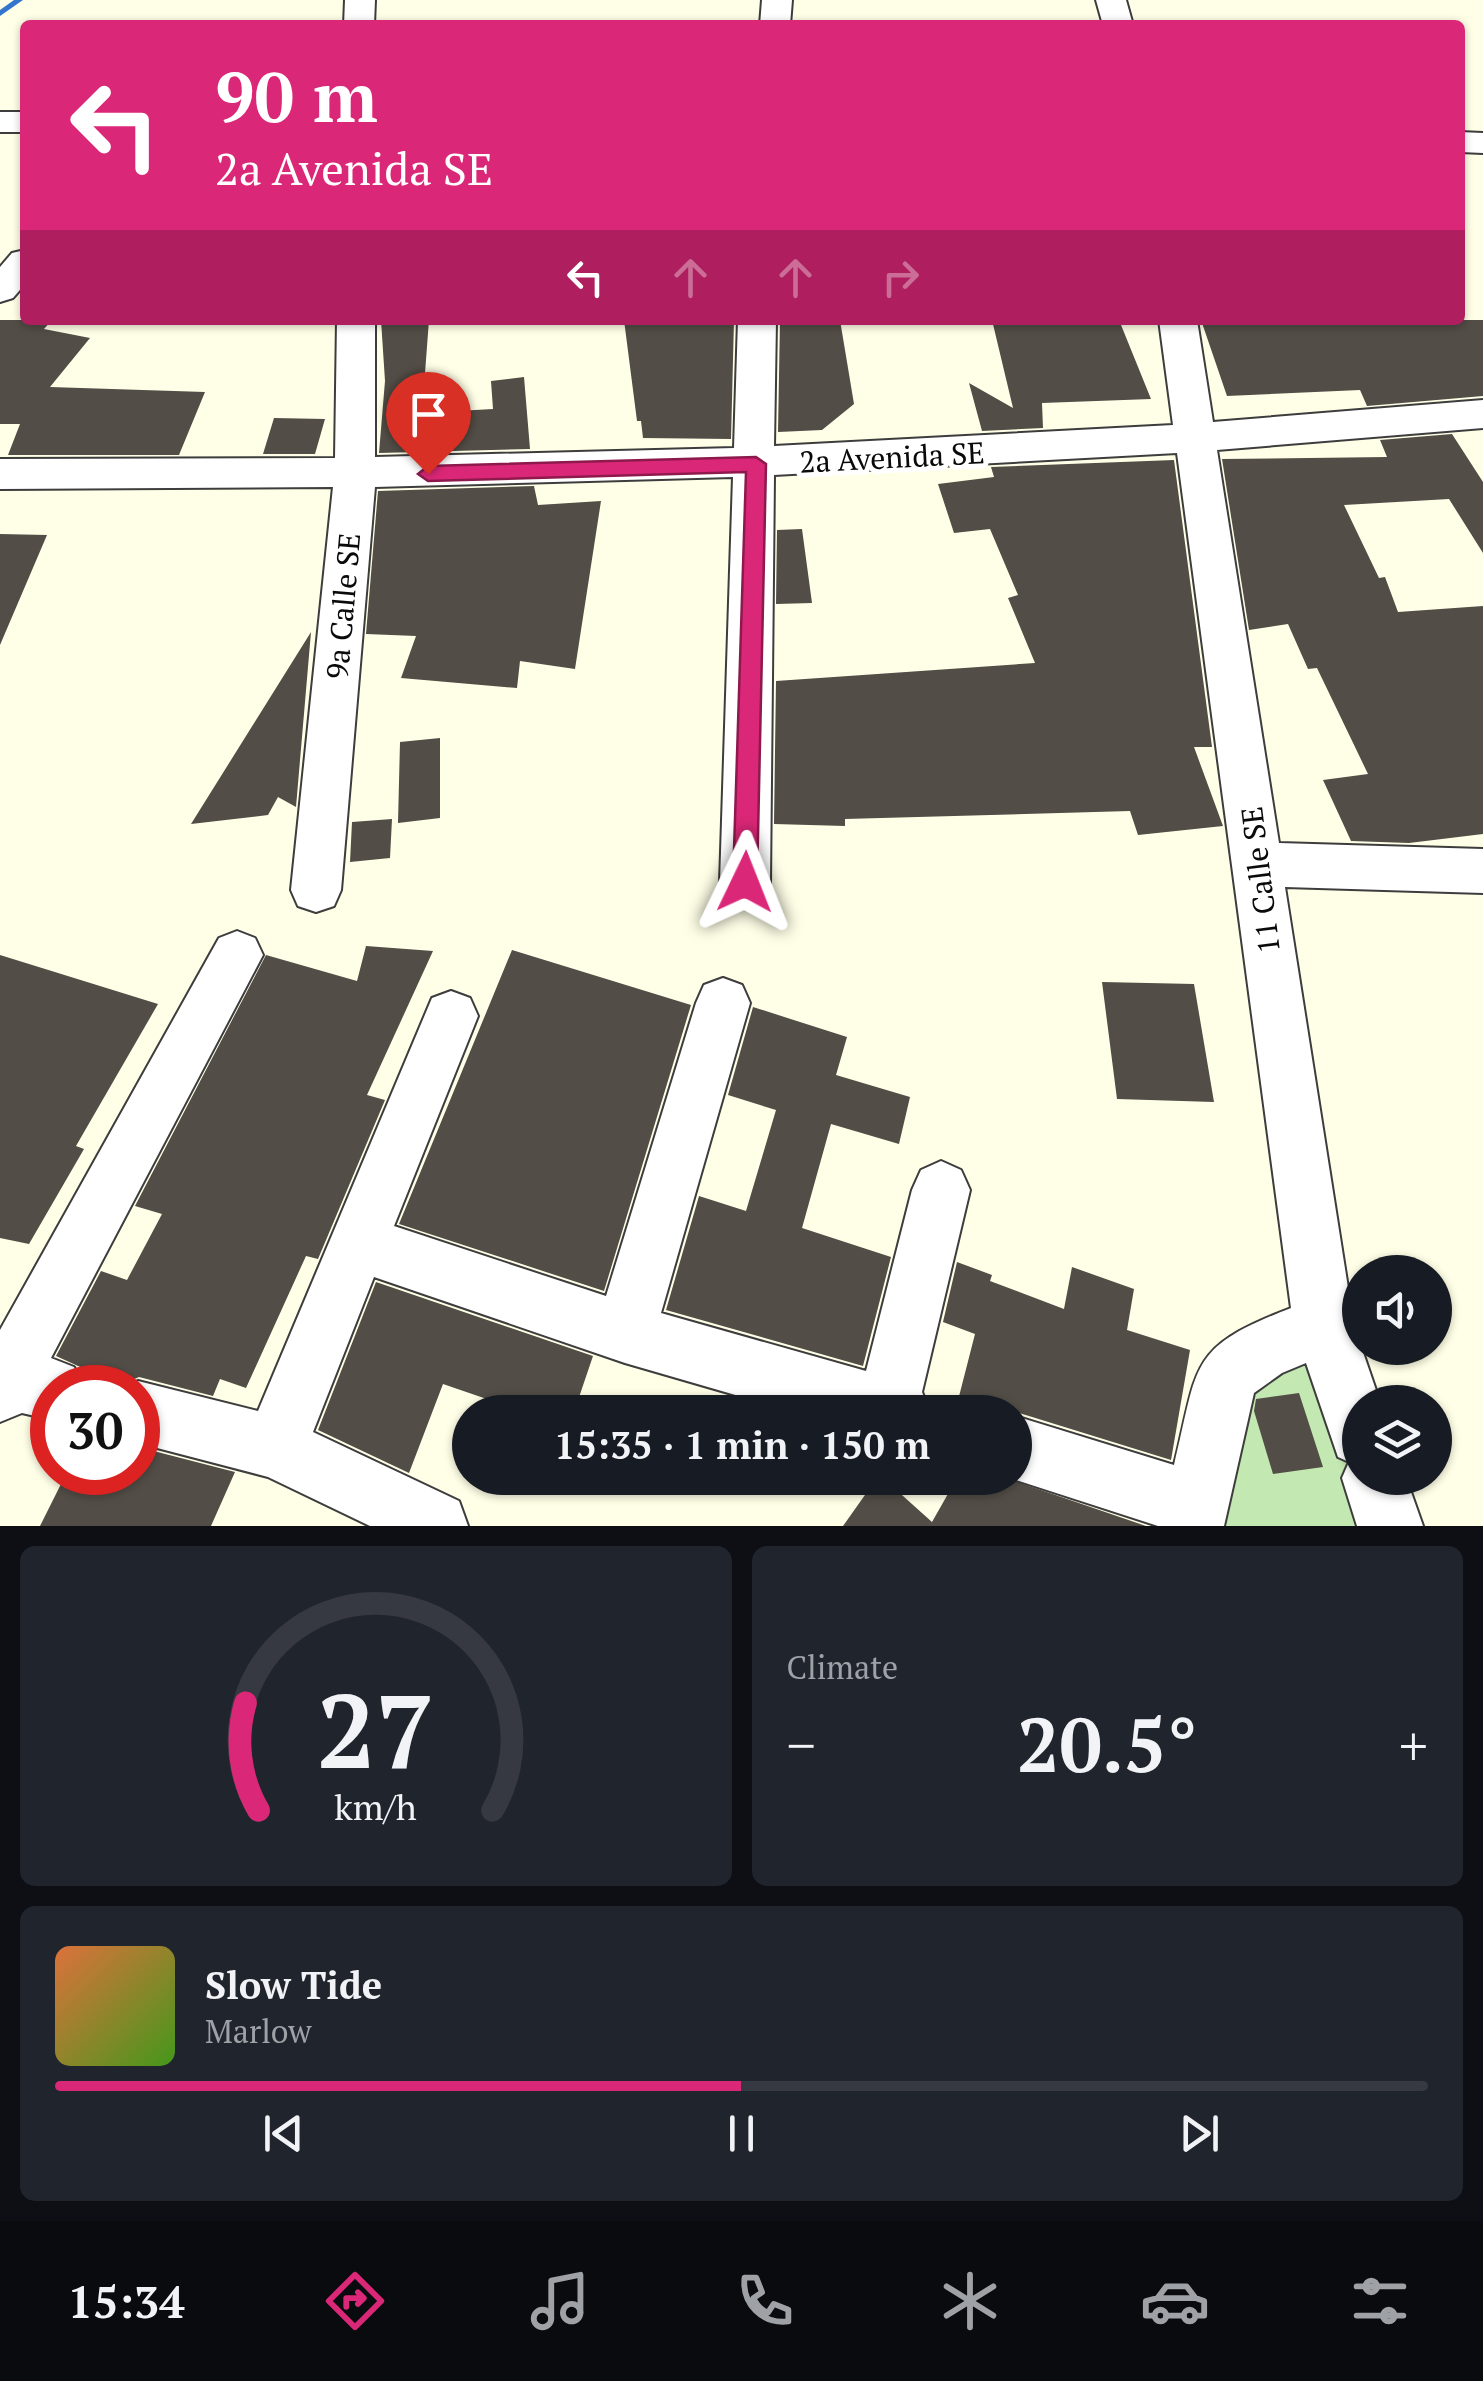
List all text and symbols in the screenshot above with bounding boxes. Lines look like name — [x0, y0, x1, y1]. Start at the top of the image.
text: 90 m — [215, 49, 378, 142]
icon: left — [50, 60, 180, 190]
text: 2a Avenida SE — [215, 138, 493, 198]
icon: left — [558, 250, 613, 305]
icon: ahead — [663, 250, 718, 305]
icon: ahead — [768, 250, 823, 305]
icon: right — [873, 250, 928, 305]
pin — [386, 372, 471, 475]
icon: arrive — [401, 387, 456, 442]
street label: 2a Avenida SE — [798, 432, 986, 482]
street label: 9a Calle SE — [317, 531, 369, 681]
street label: 11 Calle SE — [1231, 804, 1289, 956]
position arrow — [693, 830, 797, 934]
map controls — [1342, 1255, 1452, 1495]
button: sound — [1342, 1255, 1452, 1365]
speed limit sign: 30 — [30, 1365, 160, 1495]
button: layers — [1342, 1385, 1452, 1495]
text: 15:35 · 1 min · 150 m — [554, 1420, 930, 1470]
text: Climate — [787, 1646, 898, 1688]
text: 27 — [317, 1660, 435, 1798]
text: 20.5° — [1017, 1694, 1197, 1793]
text: − — [787, 1708, 816, 1781]
text: + — [1399, 1708, 1428, 1781]
text: km/h — [334, 1783, 417, 1830]
text: Slow Tide — [205, 1960, 382, 2010]
text: Marlow — [205, 2010, 311, 2052]
icon: previous — [256, 2106, 311, 2161]
icon: pause — [714, 2106, 769, 2161]
icon: next — [1172, 2106, 1227, 2161]
icon: directions — [320, 2266, 390, 2336]
icon: music — [525, 2266, 595, 2336]
icon: phone — [730, 2266, 800, 2336]
icon: climate — [935, 2266, 1005, 2336]
icon: car — [1140, 2266, 1210, 2336]
icon: filters — [1345, 2266, 1415, 2336]
text: 15:34 — [68, 2271, 185, 2331]

